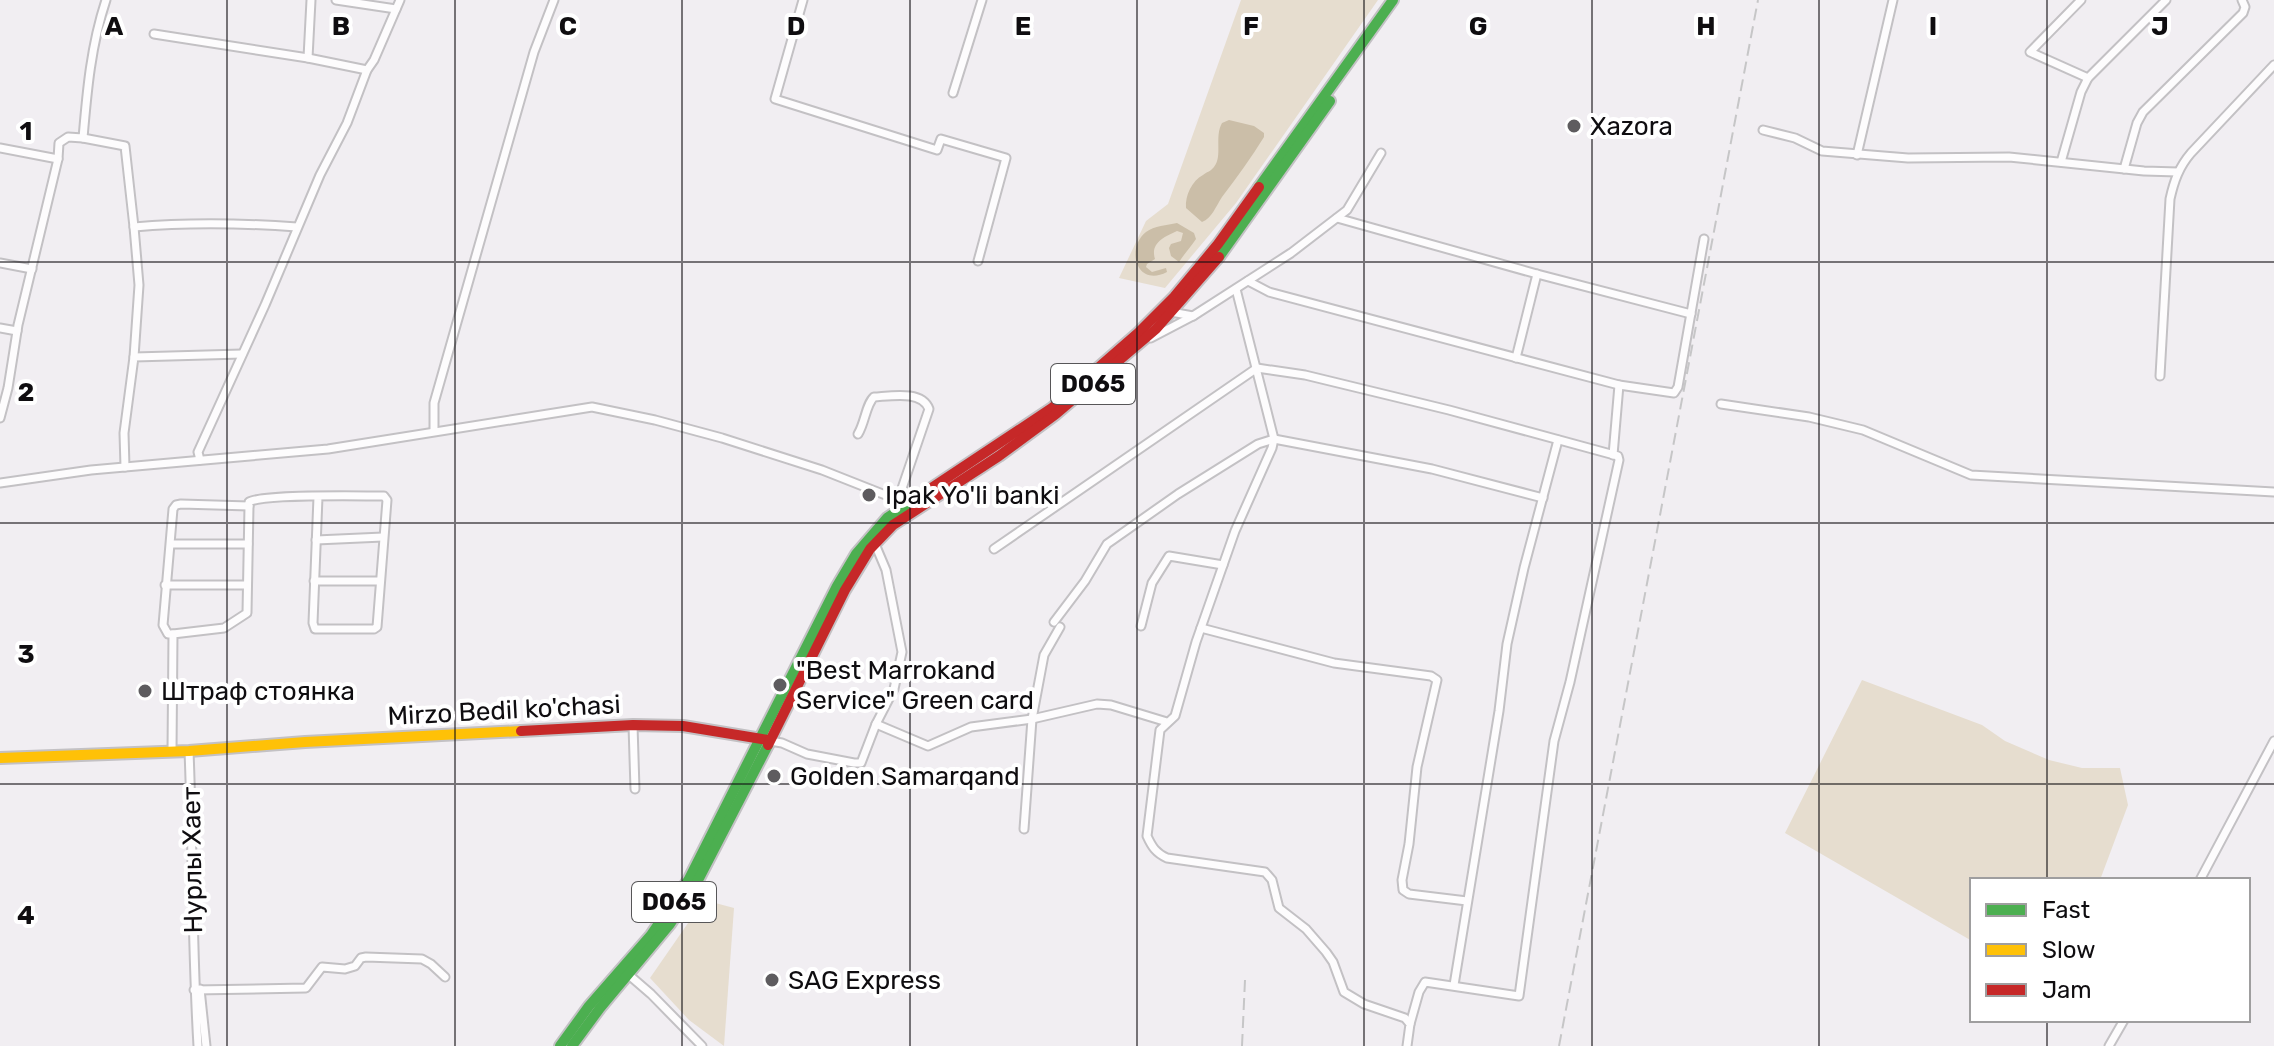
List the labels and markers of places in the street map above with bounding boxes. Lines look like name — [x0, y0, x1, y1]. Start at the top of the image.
place label: Xazora — [1590, 111, 1673, 142]
marker: Xazora — [1565, 117, 1583, 135]
place label: Ipak Yo'li banki — [885, 480, 1059, 511]
marker: Ipak Yo'li banki — [860, 486, 878, 504]
place label: "Best Marrokand Service" Green card — [796, 655, 1034, 716]
place label: Штраф стоянка — [161, 676, 355, 707]
marker: "Best Marrokand Service" Green card — [771, 676, 789, 694]
marker: Штраф стоянка — [136, 682, 154, 700]
place label: Golden Samarqand — [790, 761, 1020, 792]
marker: Golden Samarqand — [765, 767, 783, 785]
place label: SAG Express — [788, 965, 941, 996]
marker: SAG Express — [763, 971, 781, 989]

